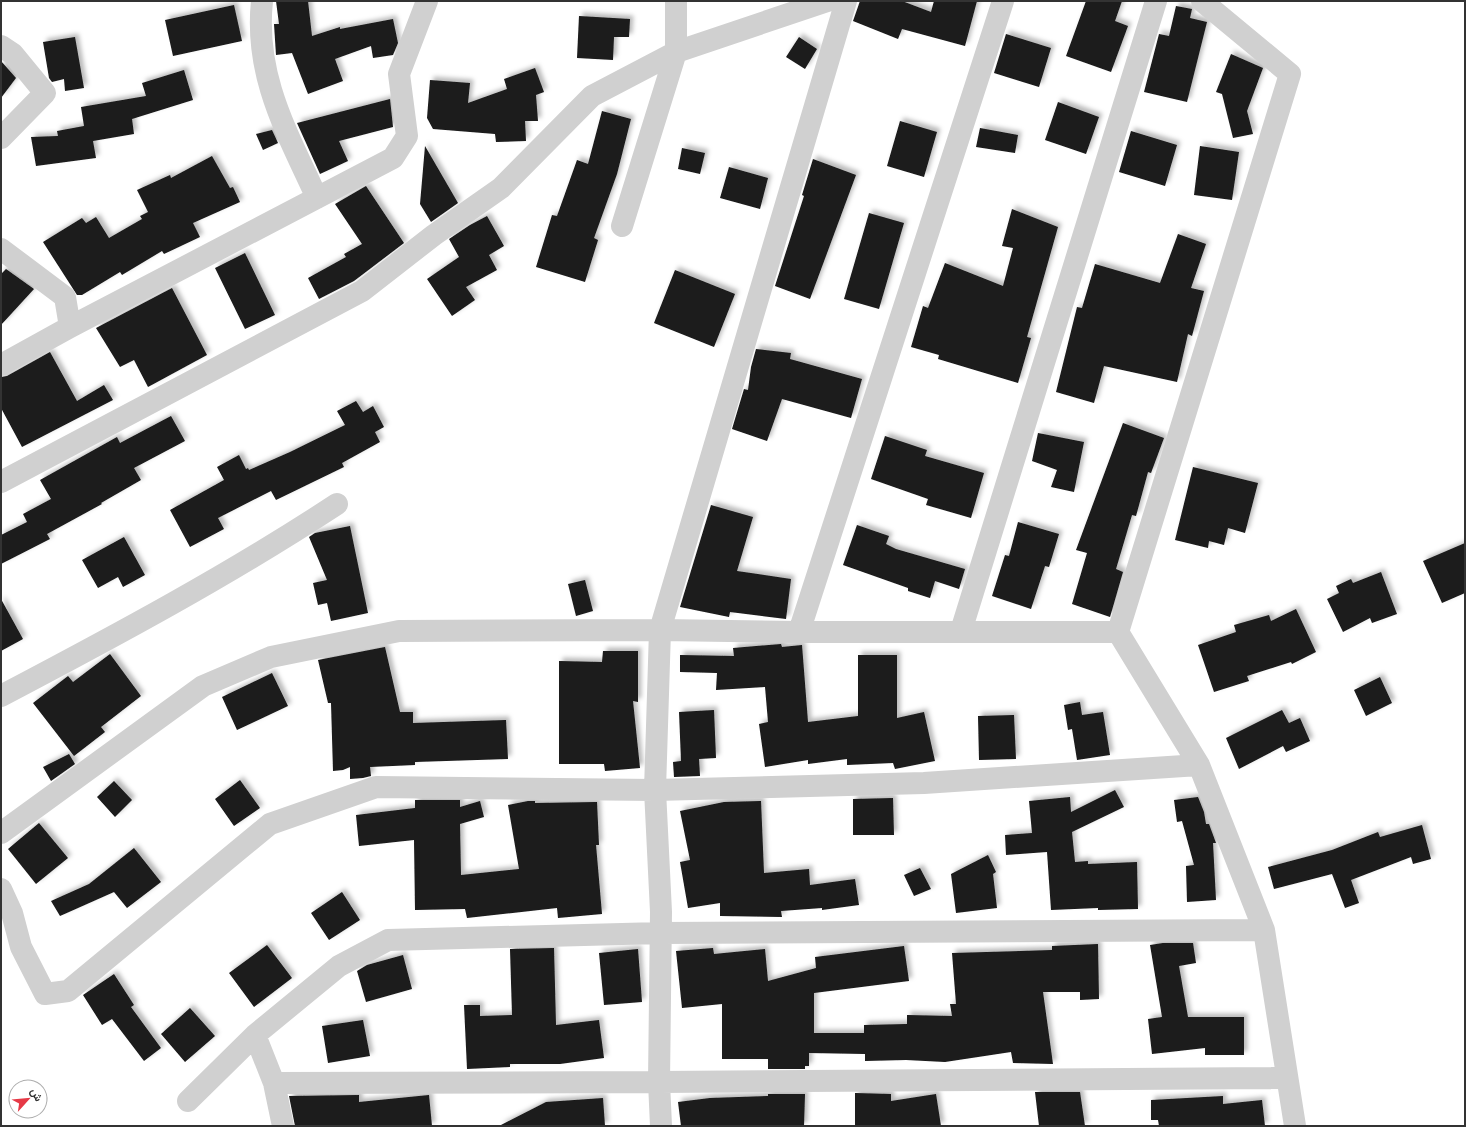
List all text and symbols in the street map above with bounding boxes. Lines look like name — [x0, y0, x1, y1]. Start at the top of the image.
north arrow — [8, 1079, 48, 1119]
text: ش — [28, 1086, 45, 1104]

